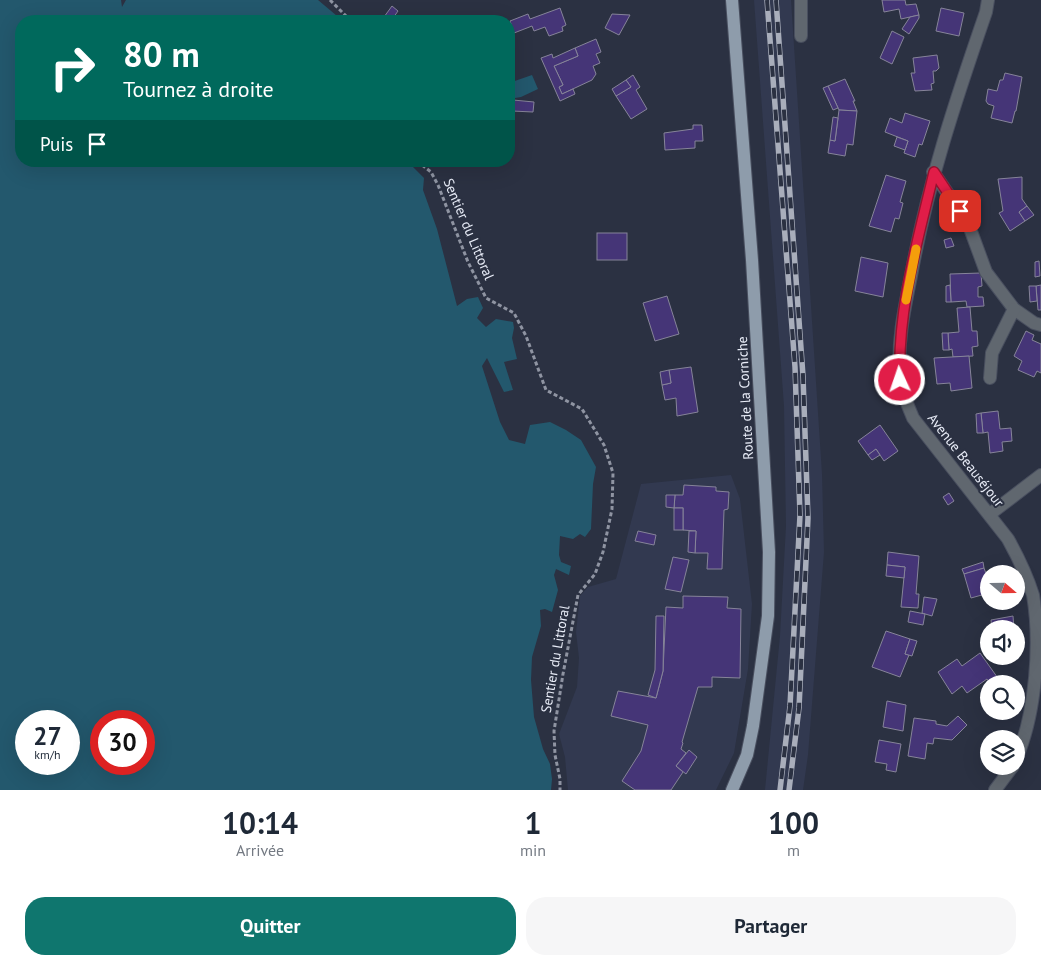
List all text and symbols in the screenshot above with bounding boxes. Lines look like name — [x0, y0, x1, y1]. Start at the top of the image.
text: 80 m — [123, 31, 200, 77]
icon: right — [40, 35, 105, 100]
text: Tournez à droite — [123, 75, 274, 103]
icon: arrive — [83, 130, 111, 158]
text: Puis — [40, 132, 73, 156]
street label: Sentier du Littoral — [439, 175, 499, 283]
pin — [939, 190, 981, 232]
icon: arrive — [946, 197, 974, 225]
street label: Route de la Corniche — [733, 336, 757, 460]
position arrow — [873, 353, 925, 405]
street label: Avenue Beauséjour — [924, 410, 1008, 511]
north arrow — [980, 565, 1025, 610]
map controls — [980, 565, 1025, 775]
street label: Sentier du Littoral — [537, 604, 573, 714]
button: sound — [980, 620, 1025, 665]
button: search — [980, 675, 1025, 720]
speed limit sign: 30 — [90, 710, 155, 775]
text: 27 — [33, 720, 62, 752]
button: layers — [980, 730, 1025, 775]
text: km/h — [34, 747, 61, 762]
text: 10:14 — [222, 803, 298, 842]
text: 1 — [525, 803, 542, 842]
text: 100 — [768, 803, 819, 842]
text: Arrivée — [236, 840, 284, 860]
text: min — [520, 840, 546, 860]
text: m — [787, 840, 800, 860]
button: Quitter — [25, 897, 516, 955]
button: Partager — [526, 897, 1016, 955]

